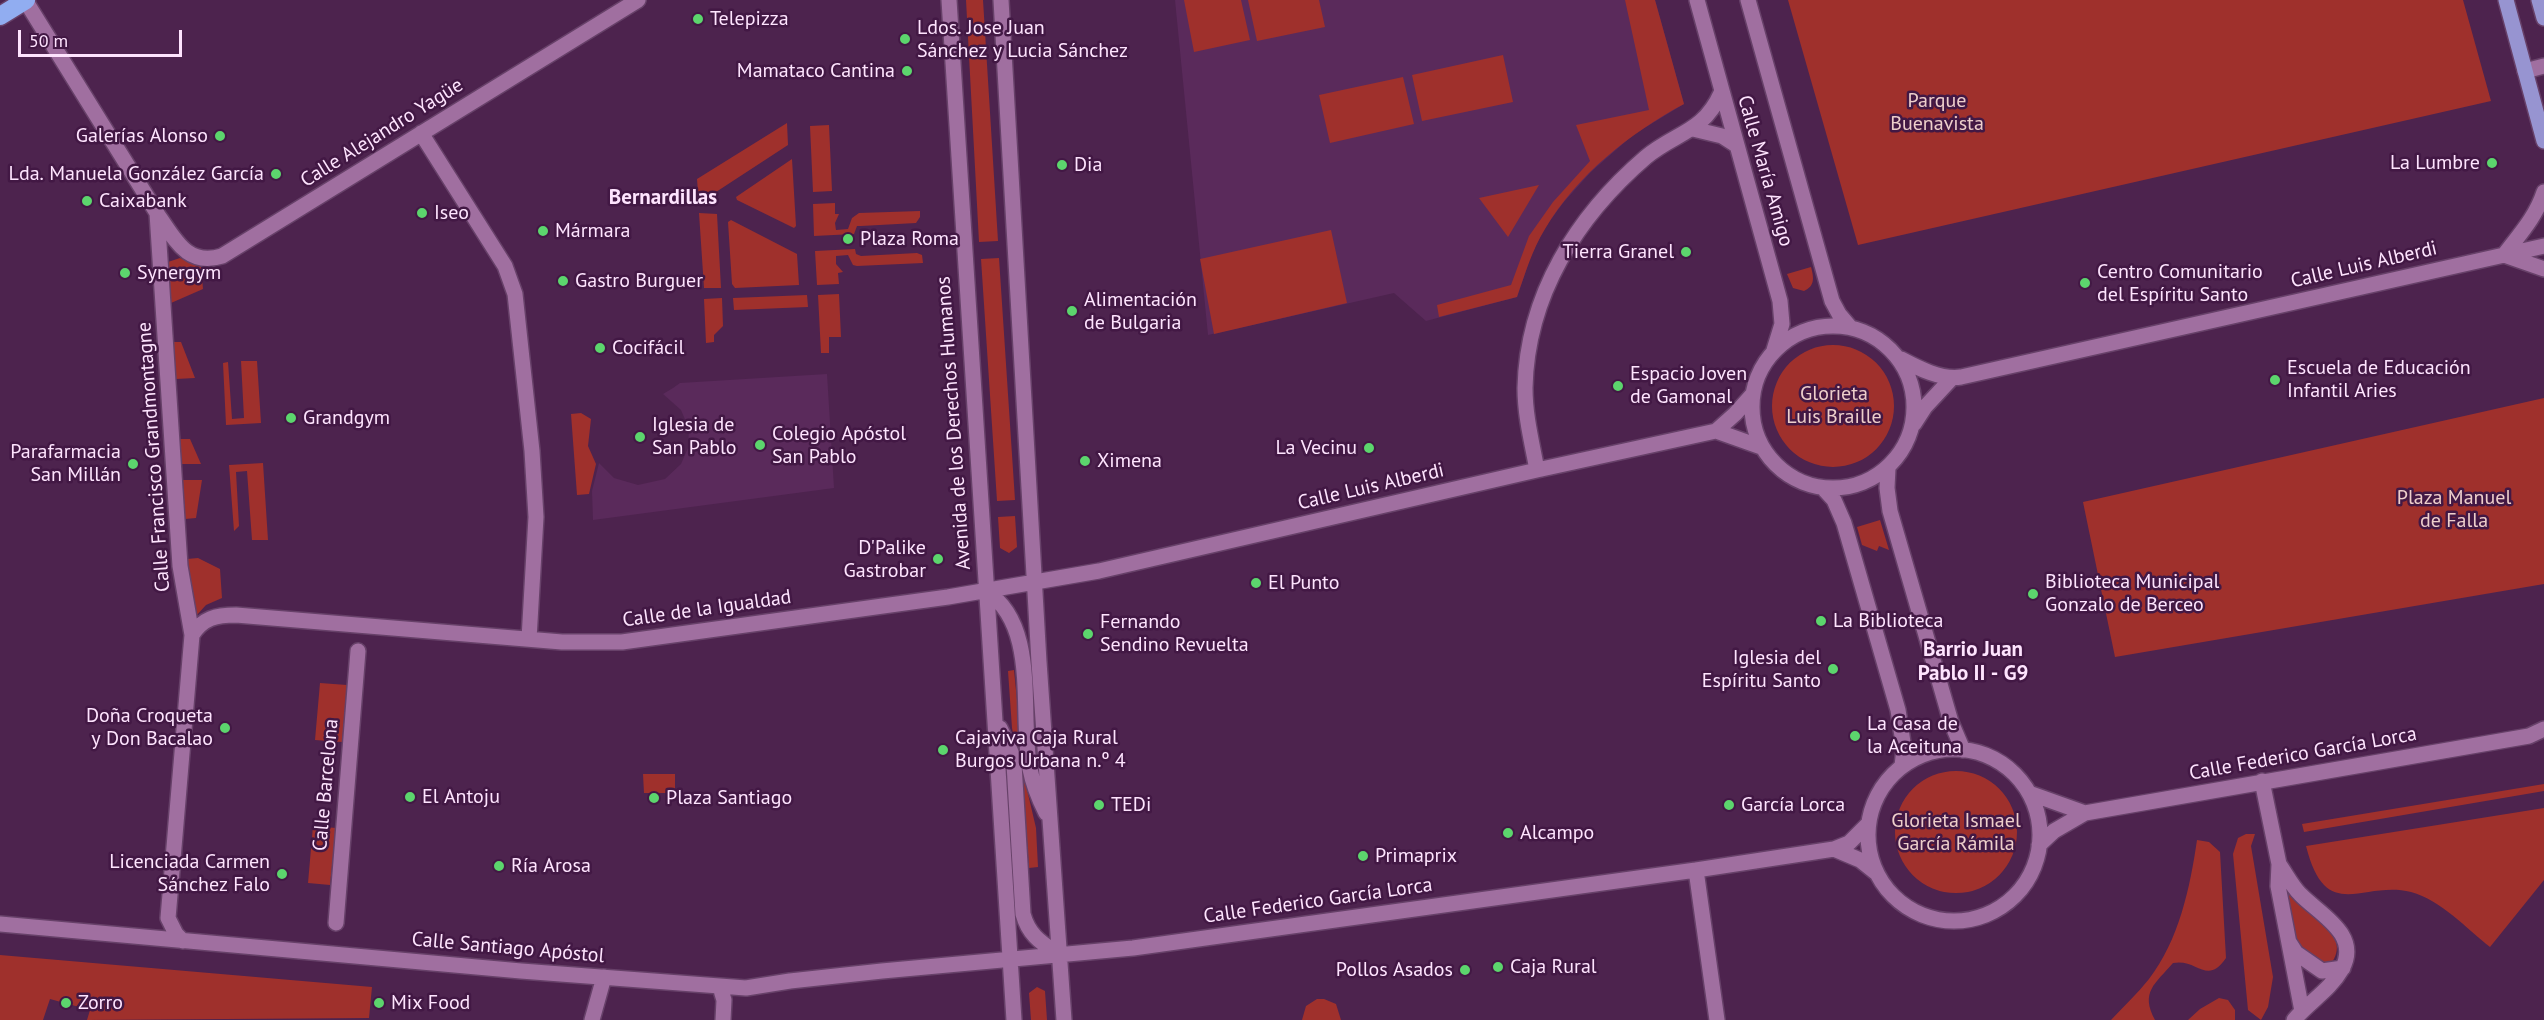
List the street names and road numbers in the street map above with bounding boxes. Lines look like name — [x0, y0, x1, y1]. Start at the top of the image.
street label: Calle Alejandro Yagüe — [296, 73, 468, 193]
street label: Calle María Amigo — [1732, 93, 1798, 249]
street label: Calle Luis Alberdi — [2288, 236, 2440, 294]
street label: Avenida de los Derechos Humanos — [932, 275, 976, 571]
street label: Calle Francisco Grandmontagne — [133, 321, 175, 593]
street label: Calle Luis Alberdi — [1295, 458, 1447, 516]
street label: Calle de la Igualdad — [621, 585, 793, 633]
street label: Calle Barcelona — [308, 718, 344, 852]
street label: Calle Federico García Lorca — [2187, 722, 2419, 786]
street label: Calle Federico García Lorca — [1202, 873, 1434, 929]
street label: Calle Santiago Apóstol — [411, 928, 605, 968]

